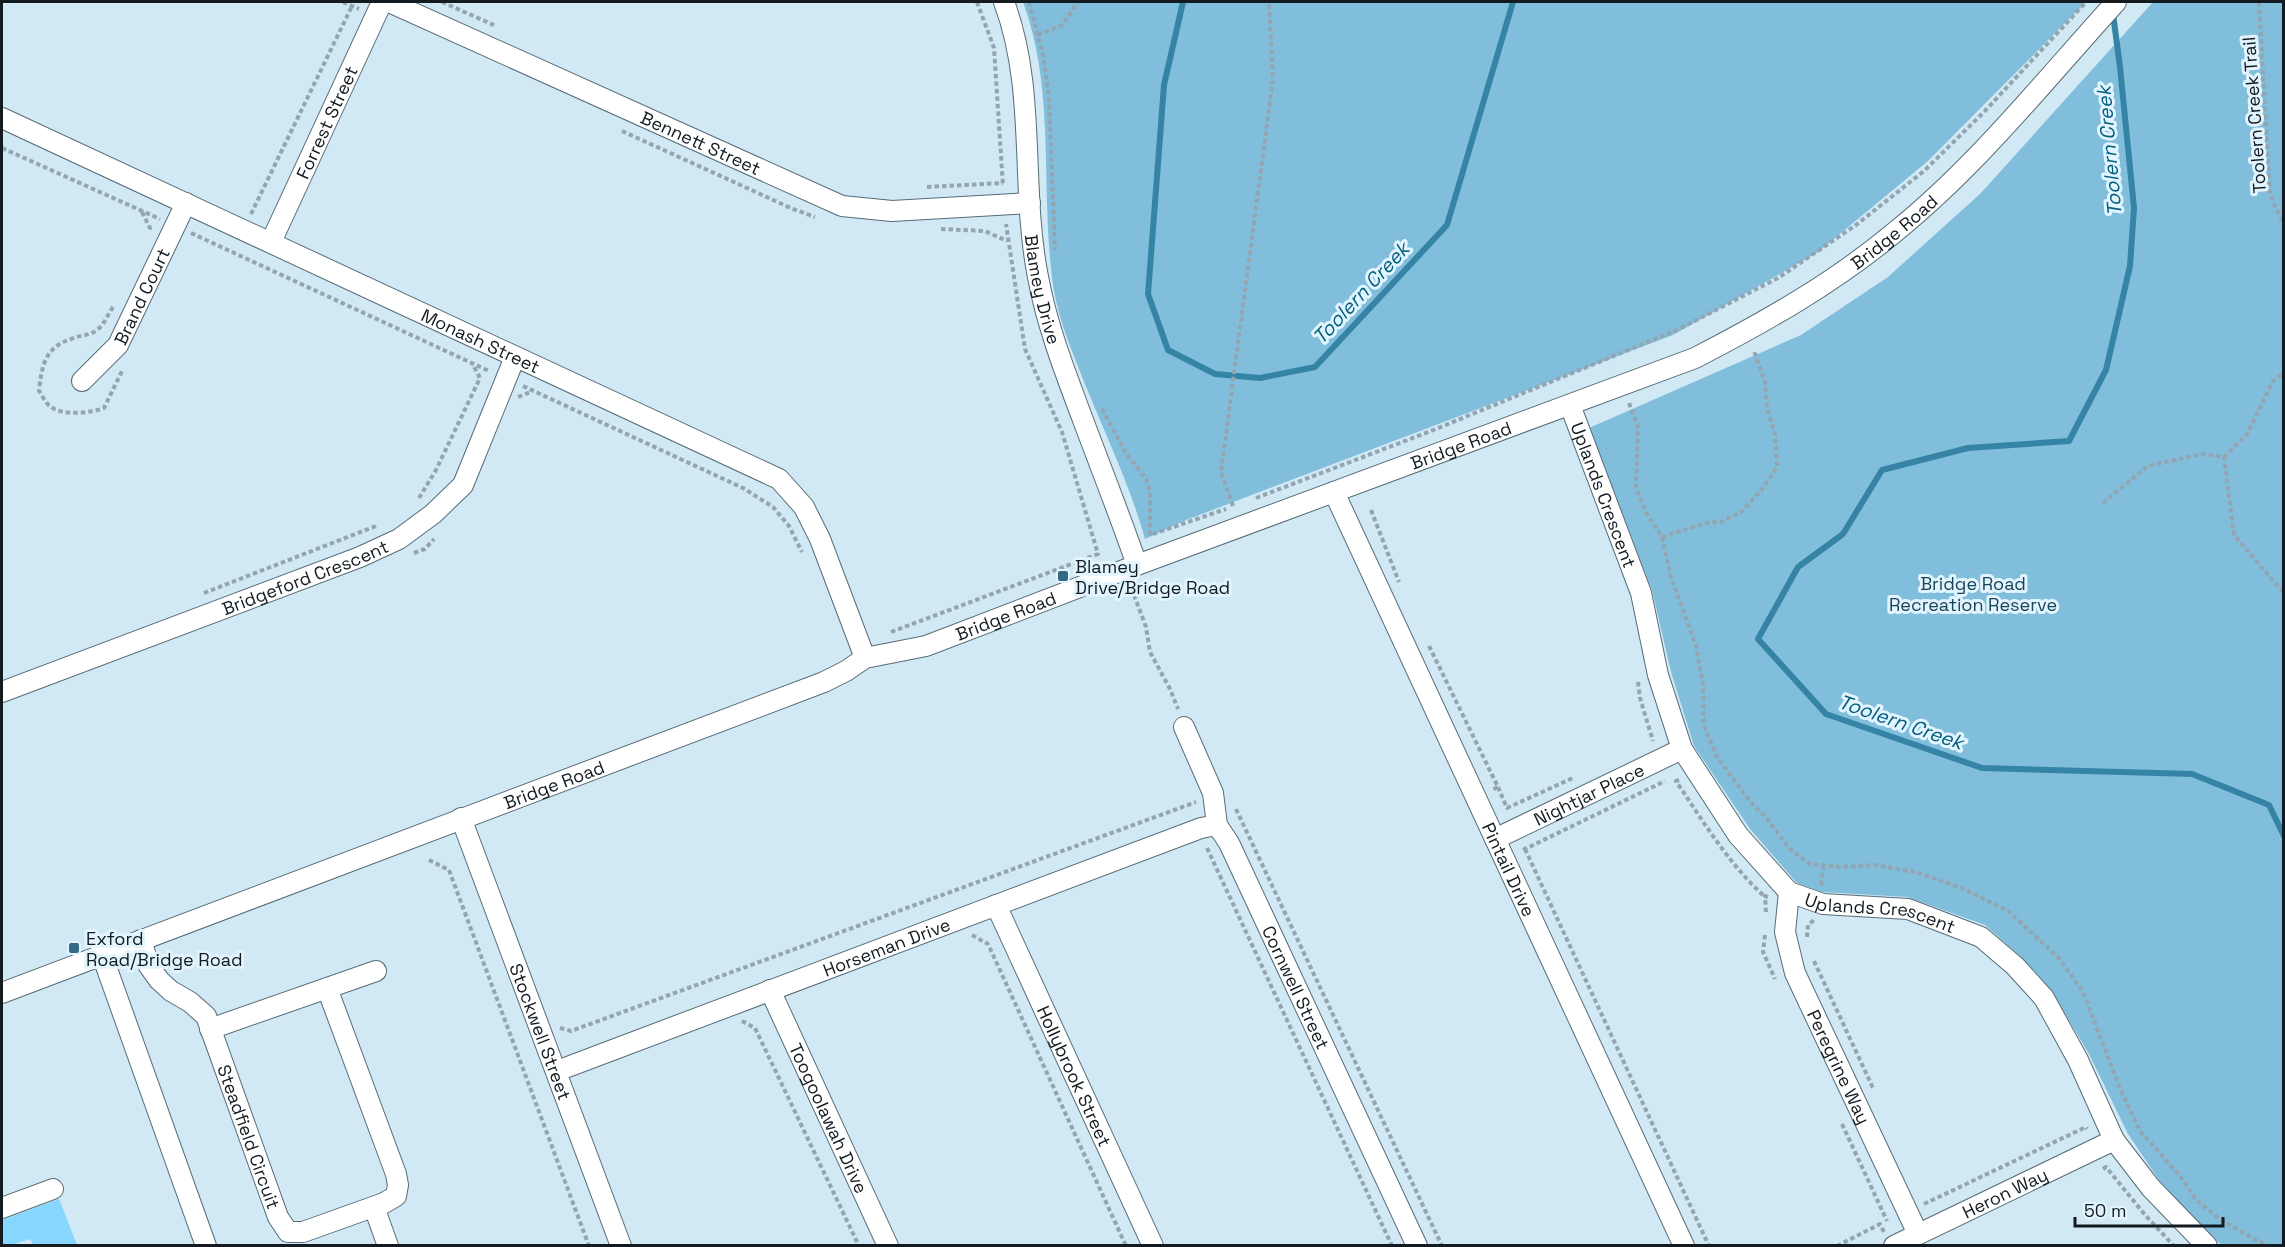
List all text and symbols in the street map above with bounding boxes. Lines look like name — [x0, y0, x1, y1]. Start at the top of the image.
street label: Toolern Creek Trail — [2237, 36, 2271, 194]
street label: Forrest Street — [290, 62, 362, 182]
water label: Toolern Creek — [2090, 83, 2128, 217]
street label: Bennett Street — [637, 105, 764, 179]
street label: Bridge Road — [1846, 189, 1942, 274]
street label: Blamey Drive — [1020, 233, 1066, 347]
water label: Toolern Creek — [1307, 235, 1417, 350]
street label: Brand Court — [108, 244, 174, 348]
street label: Monash Street — [418, 303, 544, 378]
street label: Bridge Road — [1407, 416, 1514, 474]
street label: Uplands Crescent — [1566, 419, 1642, 571]
street label: Bridgeford Crescent — [218, 534, 392, 620]
place label: Blamey Drive/Bridge Road — [1075, 555, 1230, 599]
marker: Blamey Drive/Bridge Road — [1056, 569, 1070, 583]
park label: Bridge Road Recreation Reserve — [1889, 572, 2057, 616]
street label: Bridge Road — [952, 586, 1059, 645]
water label: Toolern Creek — [1835, 688, 1969, 756]
street label: Bridge Road — [500, 755, 607, 814]
street label: Nightjar Place — [1530, 758, 1648, 830]
street label: Pintail Drive — [1477, 819, 1541, 920]
street label: Uplands Crescent — [1802, 887, 1959, 938]
street label: Horseman Drive — [819, 912, 953, 981]
street label: Cornwell Street — [1258, 922, 1335, 1053]
place label: Exford Road/Bridge Road — [86, 927, 243, 971]
marker: Exford Road/Bridge Road — [67, 941, 81, 955]
street label: Stockwell Street — [505, 960, 577, 1103]
street label: Hollybrook Street — [1032, 1002, 1117, 1150]
street label: Peregrine Way — [1802, 1006, 1876, 1128]
street label: Toogoolawah Drive — [784, 1039, 874, 1197]
street label: Steadfield Circuit — [213, 1061, 286, 1212]
street label: Heron Way — [1958, 1162, 2051, 1223]
scale bar — [2075, 1190, 2224, 1228]
text: 50 m — [2084, 1199, 2126, 1222]

